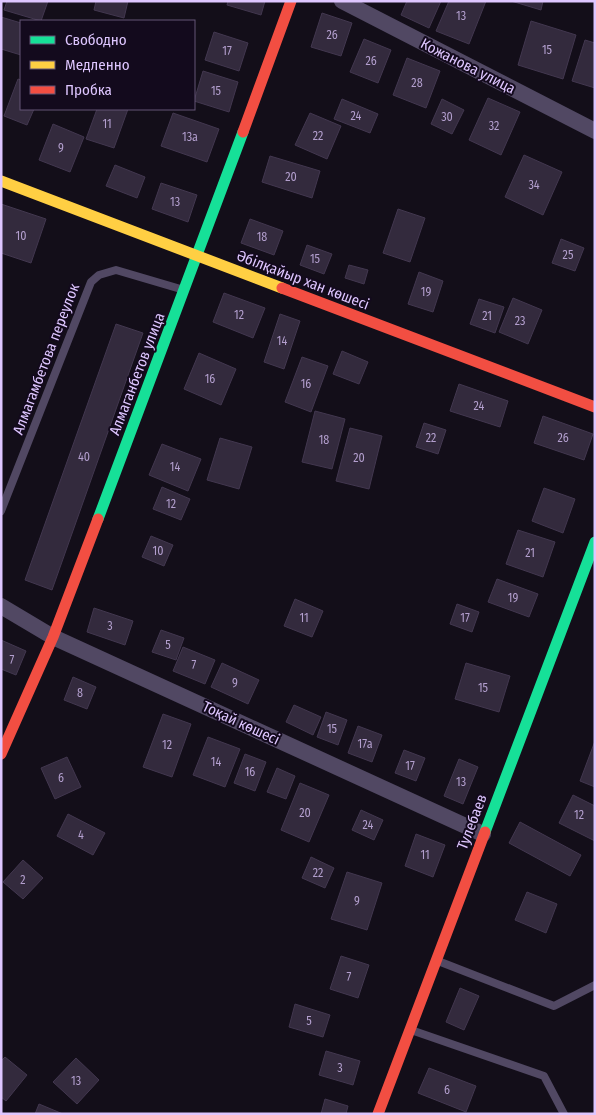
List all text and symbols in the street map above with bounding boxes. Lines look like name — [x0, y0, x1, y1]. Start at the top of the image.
house number: 13 — [456, 9, 466, 23]
legend — [20, 20, 195, 110]
house number: 26 — [326, 28, 338, 42]
text: Свободно — [65, 31, 127, 49]
street label: Кожанова улица — [418, 34, 518, 98]
house number: 15 — [542, 43, 553, 57]
house number: 17 — [222, 44, 232, 58]
house number: 26 — [365, 54, 377, 68]
text: Медленно — [65, 56, 130, 74]
house number: 28 — [411, 76, 423, 90]
text: Пробка — [65, 81, 112, 99]
house number: 15 — [211, 84, 222, 98]
house number: 24 — [351, 109, 362, 123]
house number: 30 — [441, 110, 453, 124]
house number: 11 — [102, 117, 112, 131]
house number: 32 — [489, 119, 499, 133]
house number: 22 — [313, 129, 323, 143]
house number: 13а — [182, 130, 198, 144]
house number: 9 — [58, 141, 64, 155]
house number: 20 — [285, 170, 297, 184]
house number: 34 — [528, 178, 540, 192]
house number: 13 — [170, 195, 180, 209]
house number: 10 — [16, 229, 26, 243]
house number: 18 — [257, 230, 267, 244]
street label: Әбілқайыр хан көшесі — [234, 246, 372, 314]
house number: 25 — [563, 248, 574, 262]
house number: 15 — [310, 252, 321, 266]
street label: Алмагамбетова переулок — [9, 281, 83, 437]
house number: 19 — [421, 285, 431, 299]
house number: 12 — [234, 308, 244, 322]
house number: 21 — [482, 309, 492, 323]
street label: Алмаганбетов улица — [105, 310, 169, 438]
house number: 23 — [515, 314, 525, 328]
house number: 14 — [277, 334, 287, 348]
house number: 16 — [205, 372, 215, 386]
house number: 16 — [301, 377, 311, 391]
house number: 24 — [474, 399, 485, 413]
house number: 22 — [426, 431, 436, 445]
house number: 26 — [557, 431, 569, 445]
house number: 18 — [319, 433, 329, 447]
house number: 40 — [78, 450, 90, 464]
house number: 20 — [353, 451, 365, 465]
house number: 14 — [170, 460, 180, 474]
house number: 12 — [166, 497, 176, 511]
house number: 10 — [153, 544, 163, 558]
house number: 21 — [525, 546, 535, 560]
house number: 19 — [508, 591, 518, 605]
house number: 11 — [299, 611, 309, 625]
house number: 17 — [460, 611, 470, 625]
house number: 3 — [107, 619, 113, 633]
house number: 5 — [165, 638, 171, 652]
house number: 7 — [10, 653, 15, 667]
house number: 7 — [192, 658, 197, 672]
house number: 9 — [232, 676, 238, 690]
house number: 15 — [478, 681, 489, 695]
house number: 8 — [77, 686, 83, 700]
street label: Тоқай көшесі — [199, 697, 283, 749]
house number: 15 — [327, 722, 338, 736]
house number: 17а — [357, 737, 373, 751]
house number: 12 — [162, 738, 172, 752]
house number: 14 — [211, 755, 221, 769]
house number: 17 — [405, 759, 415, 773]
house number: 16 — [245, 765, 255, 779]
house number: 6 — [58, 771, 64, 785]
house number: 13 — [456, 775, 466, 789]
street label: Тулебаев — [453, 792, 491, 852]
house number: 20 — [299, 806, 311, 820]
house number: 12 — [574, 808, 584, 822]
house number: 24 — [363, 818, 374, 832]
house number: 4 — [78, 828, 84, 842]
house number: 11 — [420, 848, 430, 862]
house number: 22 — [313, 866, 323, 880]
house number: 2 — [20, 873, 26, 887]
house number: 9 — [354, 894, 360, 908]
house number: 7 — [347, 970, 352, 984]
house number: 5 — [306, 1014, 312, 1028]
house number: 3 — [337, 1061, 343, 1075]
house number: 13 — [71, 1074, 81, 1088]
house number: 6 — [444, 1083, 450, 1097]

